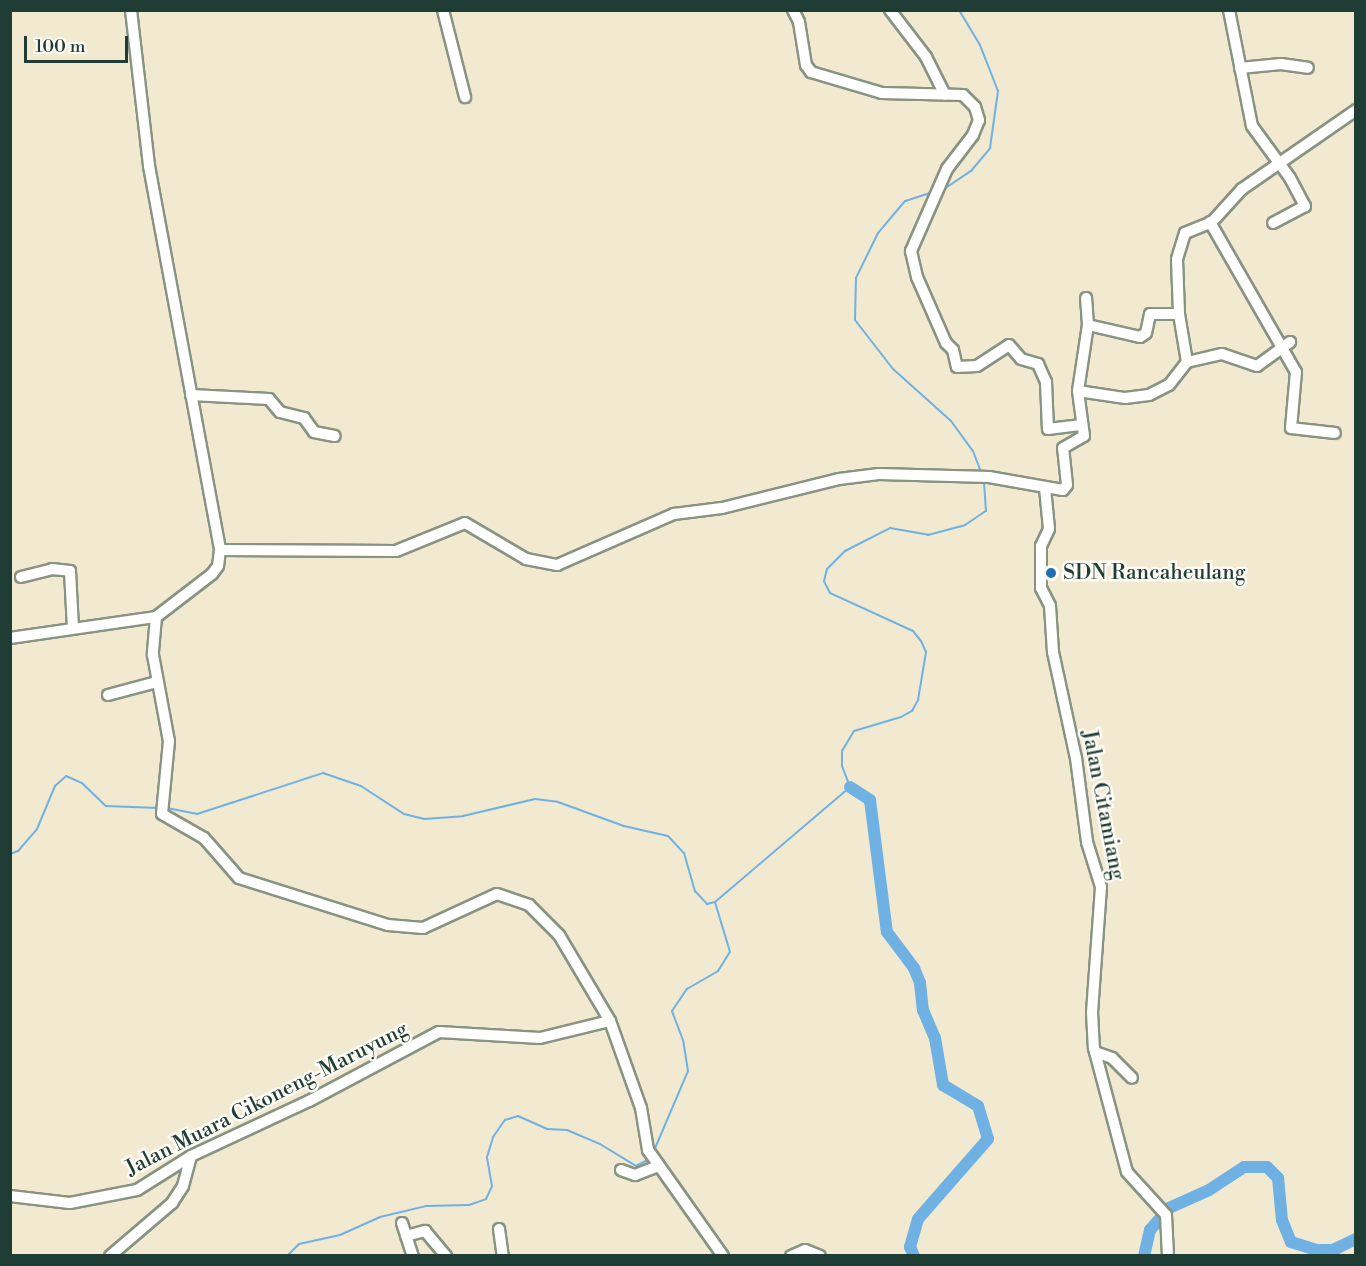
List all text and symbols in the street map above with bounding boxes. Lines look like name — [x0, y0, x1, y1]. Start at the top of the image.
scale bar — [27, 24, 130, 62]
text: 100 m — [35, 35, 86, 58]
place label: SDN Rancaheulang — [1063, 560, 1246, 586]
marker: SDN Rancaheulang — [1044, 566, 1058, 580]
street label: Jalan Citamiang — [1076, 728, 1130, 882]
street label: Jalan Muara Cikoneng-Maruyung — [122, 1017, 412, 1181]

